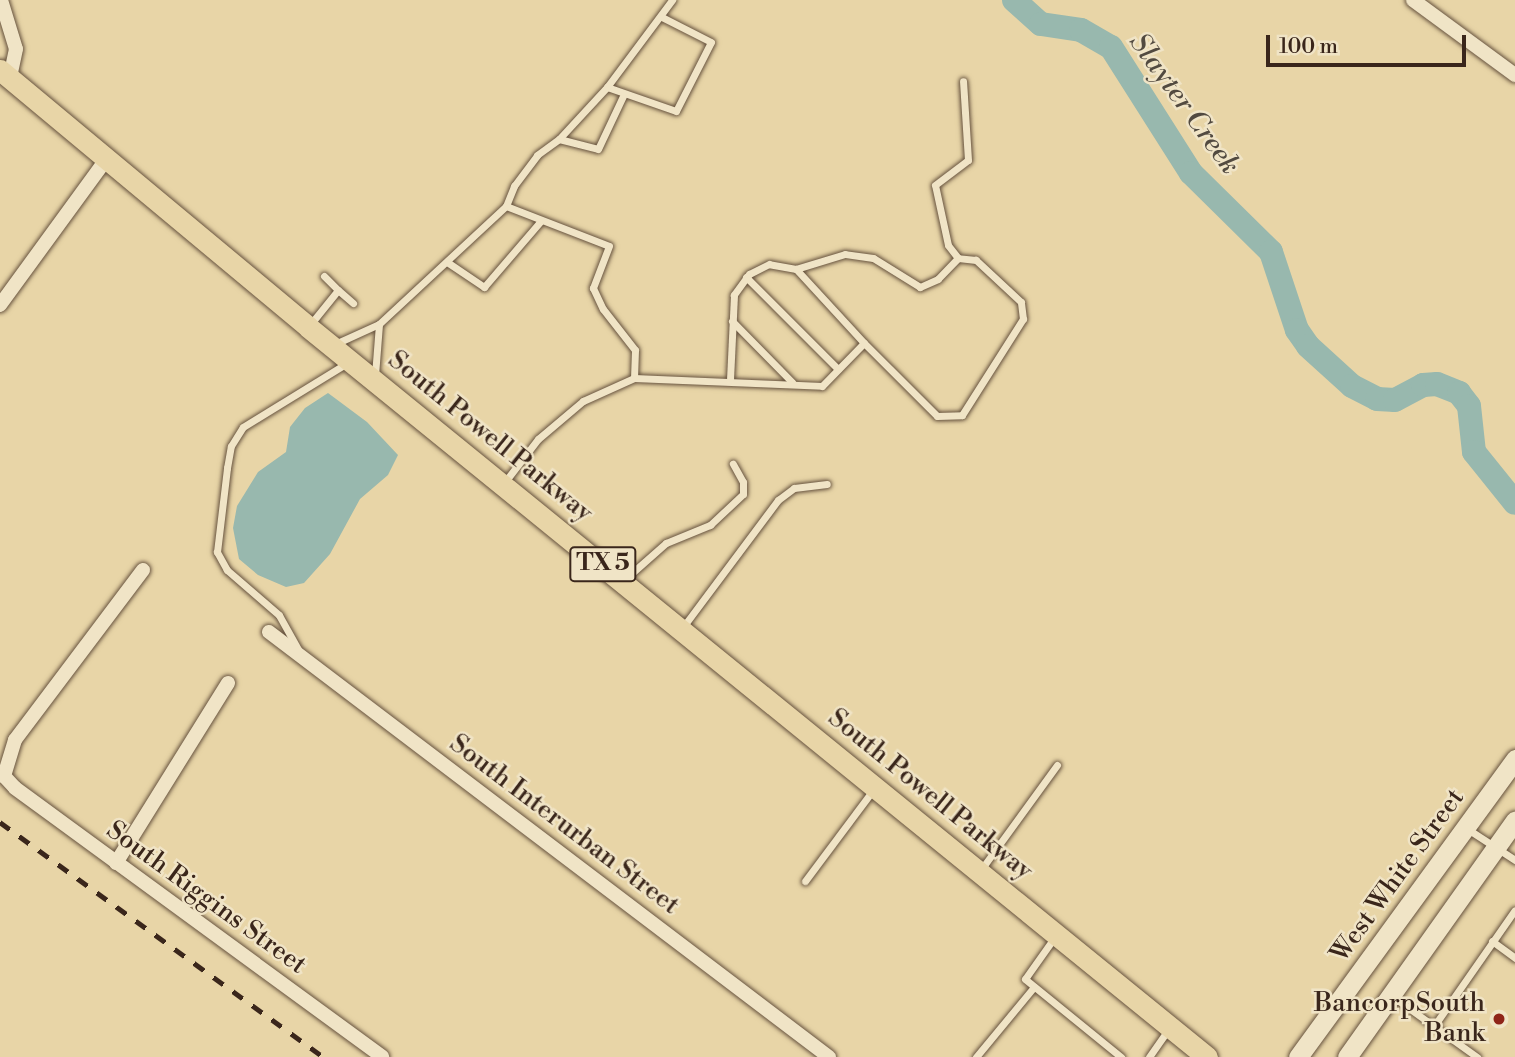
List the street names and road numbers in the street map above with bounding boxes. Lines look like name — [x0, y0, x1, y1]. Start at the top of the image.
street label: South Powell Parkway — [381, 345, 599, 529]
road number: TX 5 — [568, 544, 638, 584]
street label: South Powell Parkway — [821, 703, 1039, 887]
street label: South Interurban Street — [443, 728, 685, 922]
street label: West White Street — [1325, 783, 1471, 969]
street label: South Riggins Street — [100, 815, 312, 981]

